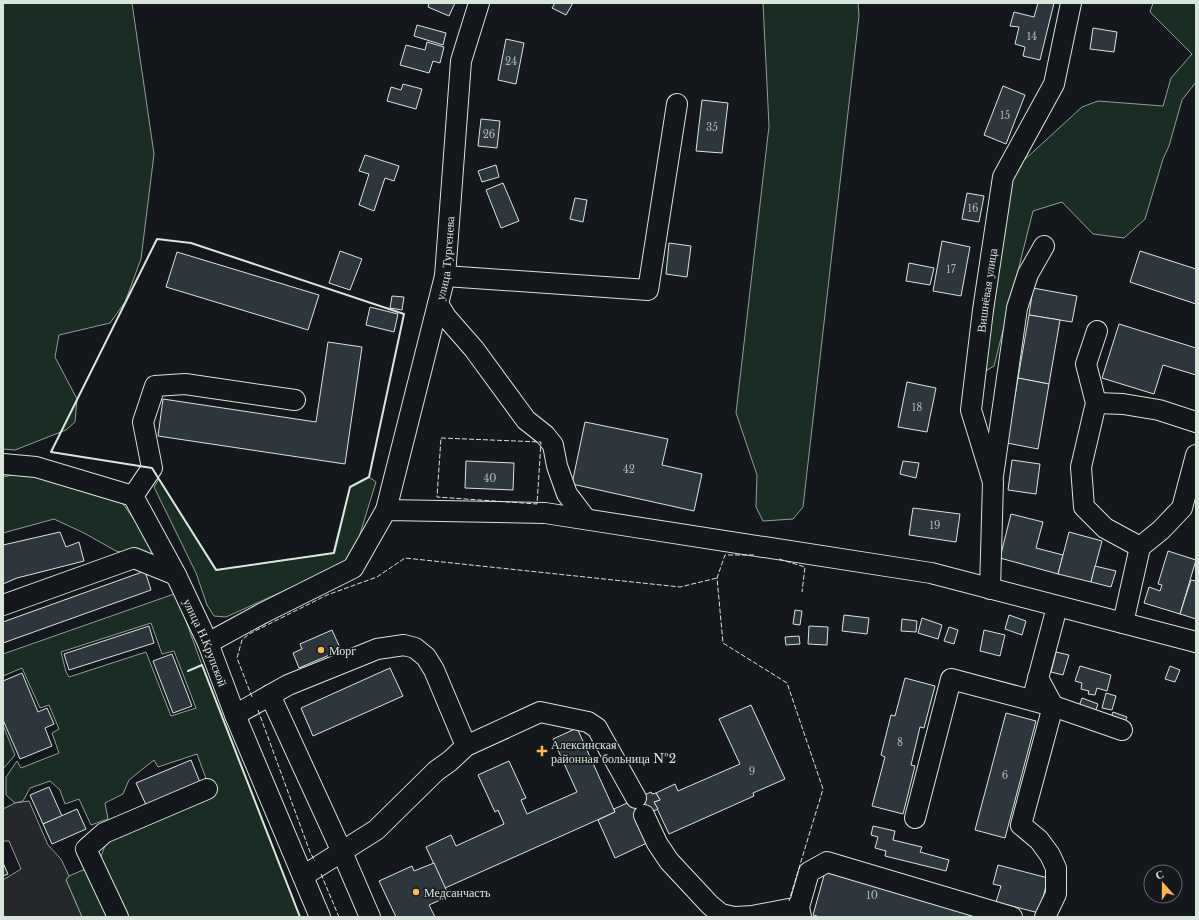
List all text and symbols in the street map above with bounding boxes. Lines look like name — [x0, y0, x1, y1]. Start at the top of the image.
house number: 14 — [1027, 30, 1037, 43]
house number: 24 — [505, 55, 517, 68]
house number: 15 — [1000, 109, 1010, 122]
house number: 35 — [706, 121, 718, 134]
house number: 26 — [483, 128, 495, 141]
house number: 16 — [968, 202, 978, 215]
street label: улица Тургенева — [432, 215, 457, 302]
street label: Вишнёвая улица — [973, 246, 1000, 333]
house number: 17 — [946, 263, 957, 276]
house number: 18 — [912, 401, 922, 414]
house number: 42 — [623, 463, 635, 476]
house number: 40 — [484, 472, 497, 485]
house number: 19 — [930, 519, 940, 532]
street label: улица Н.Крупской — [181, 596, 231, 689]
place label: Морг — [329, 643, 356, 658]
marker: Морг — [316, 645, 326, 655]
house number: 8 — [897, 736, 903, 749]
place label: Алексинская районная больница №2 — [551, 737, 676, 766]
marker: Алексинская районная больница №2 — [536, 745, 548, 757]
house number: 9 — [749, 765, 755, 778]
house number: 6 — [1002, 769, 1008, 782]
north arrow — [1143, 864, 1183, 904]
text: С — [1153, 867, 1166, 883]
place label: Медсанчасть — [424, 885, 491, 900]
marker: Медсанчасть — [411, 887, 421, 897]
house number: 10 — [866, 889, 878, 902]

